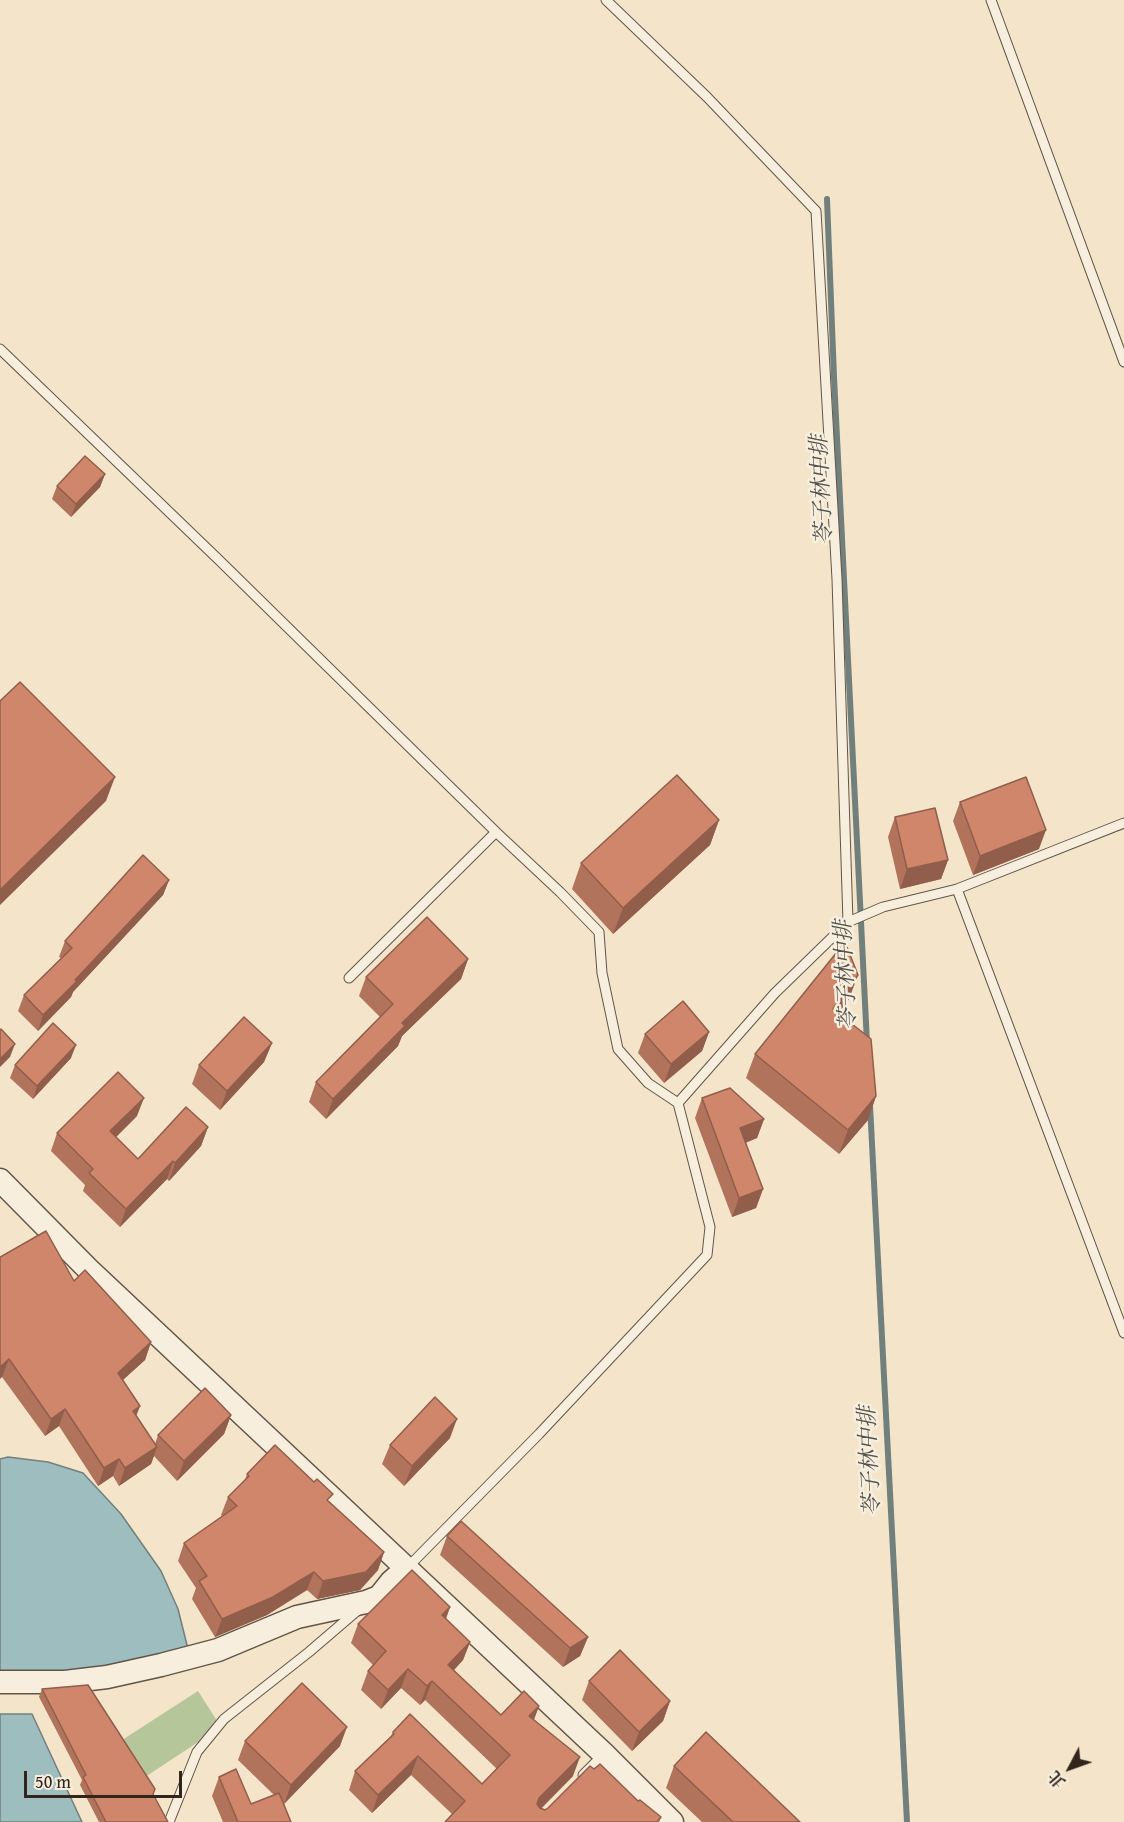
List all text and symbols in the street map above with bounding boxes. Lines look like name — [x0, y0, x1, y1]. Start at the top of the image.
water label: 苓子林中排 — [807, 434, 839, 546]
water label: 苓子林中排 — [831, 919, 863, 1031]
water label: 苓子林中排 — [855, 1405, 887, 1517]
north arrow — [1040, 1738, 1100, 1798]
scale bar — [27, 1759, 184, 1797]
text: 北 — [1042, 1766, 1071, 1794]
text: 50 m — [35, 1768, 71, 1795]

